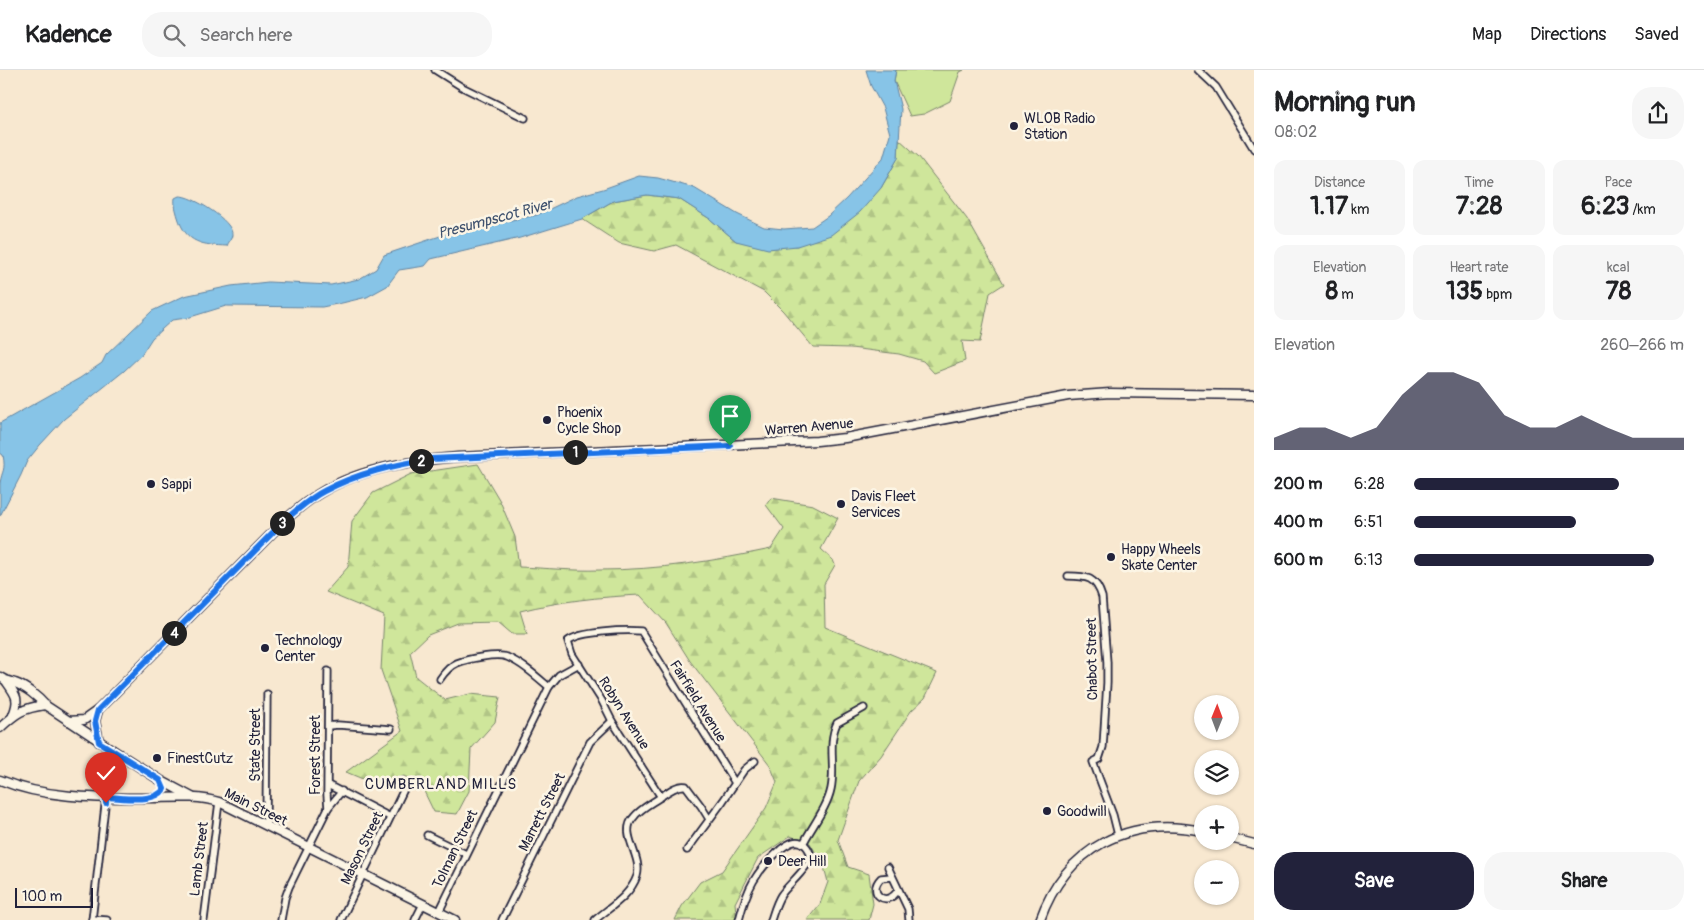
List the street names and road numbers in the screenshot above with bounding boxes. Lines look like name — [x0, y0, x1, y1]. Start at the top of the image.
street label: Warren Avenue — [764, 415, 854, 439]
street label: Chabot Street — [1083, 617, 1101, 701]
street label: Fairfield Avenue — [666, 657, 730, 745]
street label: Robyn Avenue — [595, 674, 653, 753]
street label: State Street — [247, 708, 264, 782]
street label: Forest Street — [307, 715, 324, 795]
street label: Marrett Street — [515, 770, 569, 854]
street label: Main Street — [222, 784, 291, 830]
street label: Tolman Street — [429, 807, 482, 891]
street label: Mason Street — [337, 808, 387, 887]
street label: Lamb Street — [186, 821, 212, 897]

